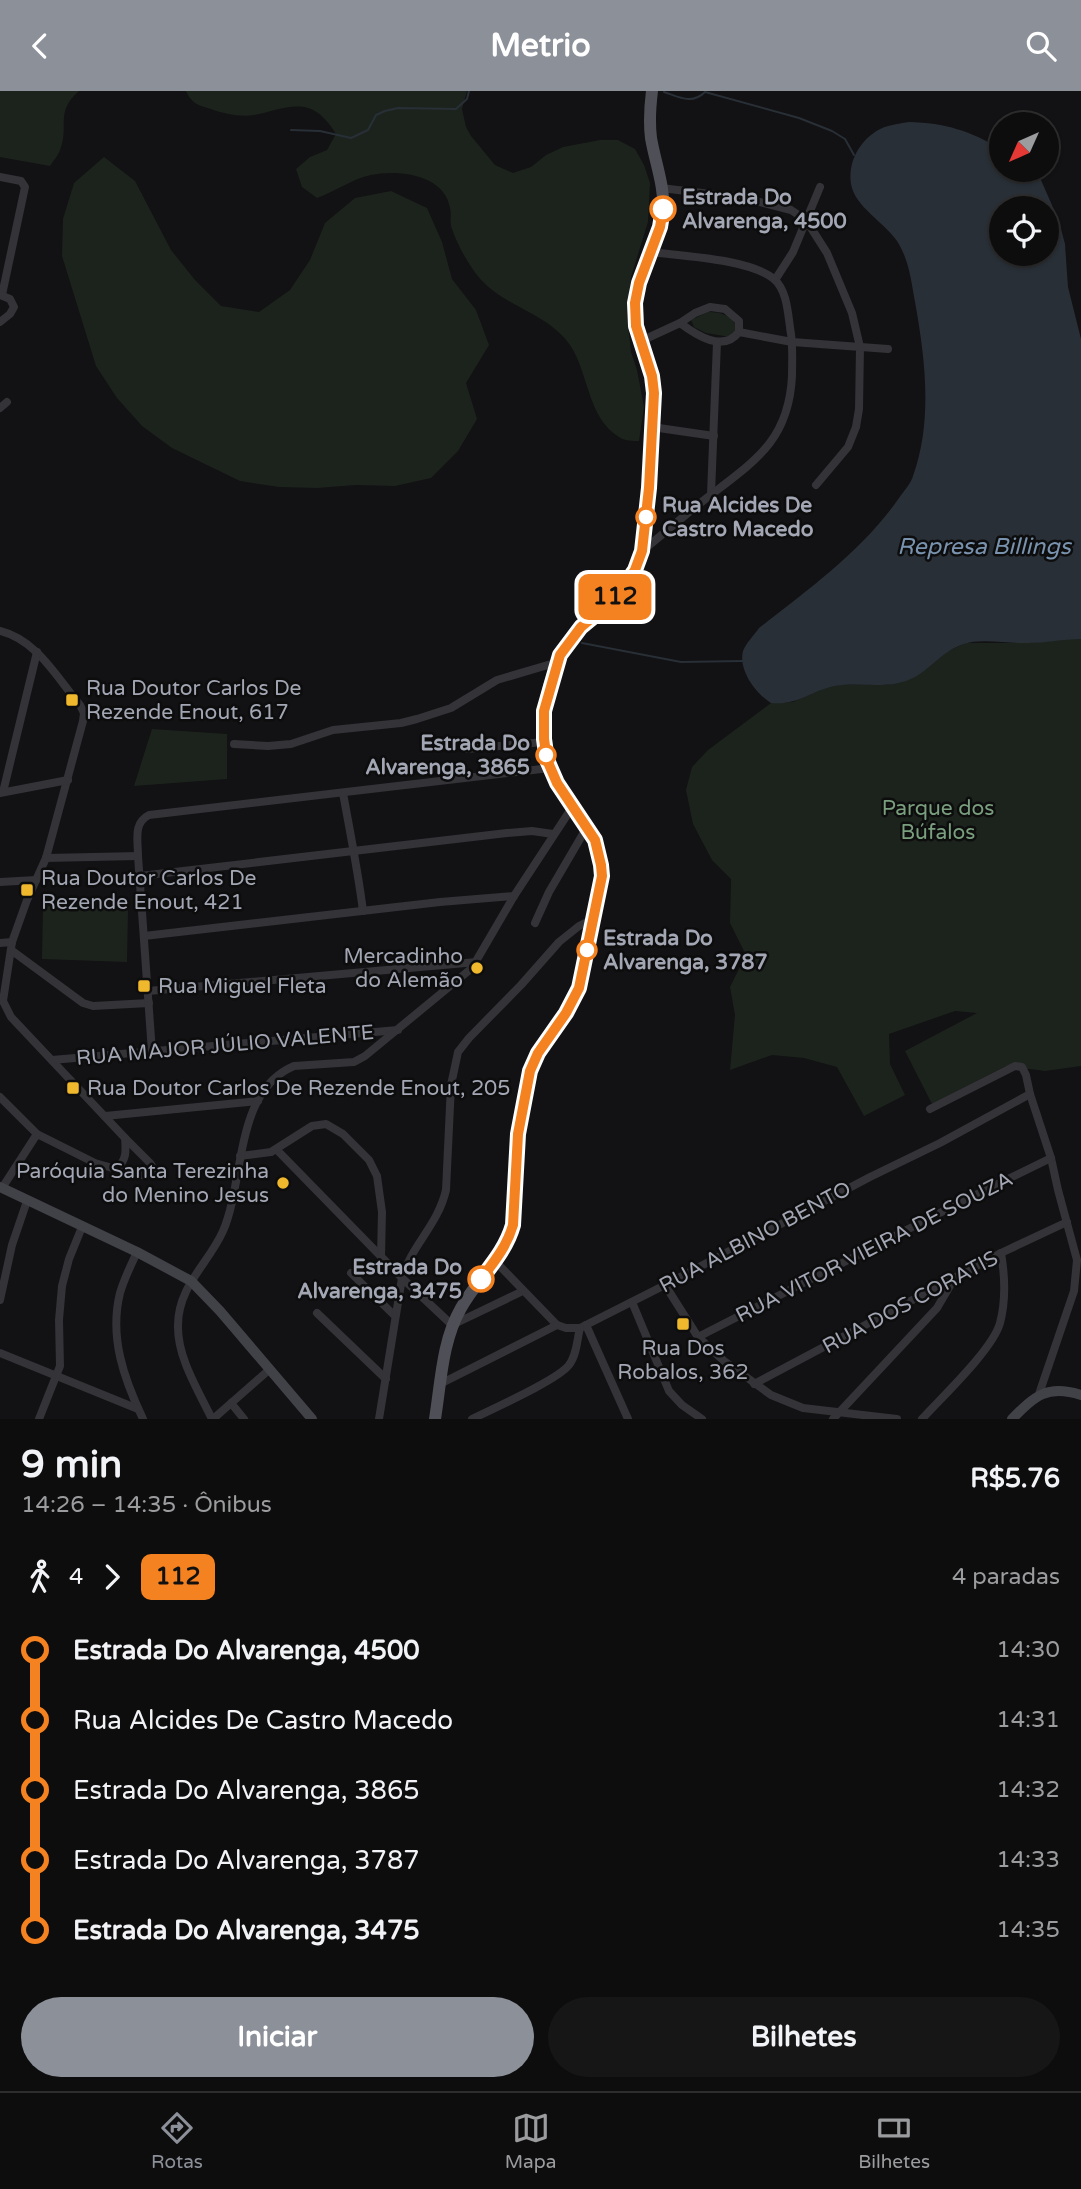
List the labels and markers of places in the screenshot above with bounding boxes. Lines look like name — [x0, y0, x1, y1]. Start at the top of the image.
place label: Estrada Do Alvarenga, 4500 — [682, 185, 847, 234]
marker: Estrada Do Alvarenga, 4500 — [650, 196, 676, 222]
place label: Rua Alcides De Castro Macedo — [662, 493, 814, 542]
marker: Rua Alcides De Castro Macedo — [636, 507, 656, 527]
place label: Rua Doutor Carlos De Rezende Enout, 617 — [86, 676, 301, 725]
marker: Rua Doutor Carlos De Rezende Enout, 617 — [64, 692, 80, 708]
place label: Estrada Do Alvarenga, 3865 — [365, 731, 530, 780]
marker: Estrada Do Alvarenga, 3865 — [536, 745, 556, 765]
place label: Rua Doutor Carlos De Rezende Enout, 421 — [41, 866, 256, 915]
marker: Rua Doutor Carlos De Rezende Enout, 421 — [19, 882, 35, 898]
place label: Estrada Do Alvarenga, 3787 — [603, 926, 768, 975]
marker: Estrada Do Alvarenga, 3787 — [577, 940, 597, 960]
place label: Mercadinho do Alemão — [344, 944, 463, 993]
marker: Mercadinho do Alemão — [469, 960, 485, 976]
place label: Rua Miguel Fleta — [158, 974, 326, 999]
marker: Rua Miguel Fleta — [136, 978, 152, 994]
place label: Rua Doutor Carlos De Rezende Enout, 205 — [87, 1076, 510, 1101]
marker: Rua Doutor Carlos De Rezende Enout, 205 — [65, 1080, 81, 1096]
place label: Paróquia Santa Terezinha do Menino Jesus — [16, 1159, 269, 1208]
marker: Paróquia Santa Terezinha do Menino Jesus — [275, 1175, 291, 1191]
place label: Estrada Do Alvarenga, 3475 — [297, 1255, 462, 1304]
marker: Estrada Do Alvarenga, 3475 — [468, 1266, 494, 1292]
marker: Rua Dos Robalos, 362 — [675, 1316, 691, 1332]
place label: Rua Dos Robalos, 362 — [617, 1336, 749, 1385]

